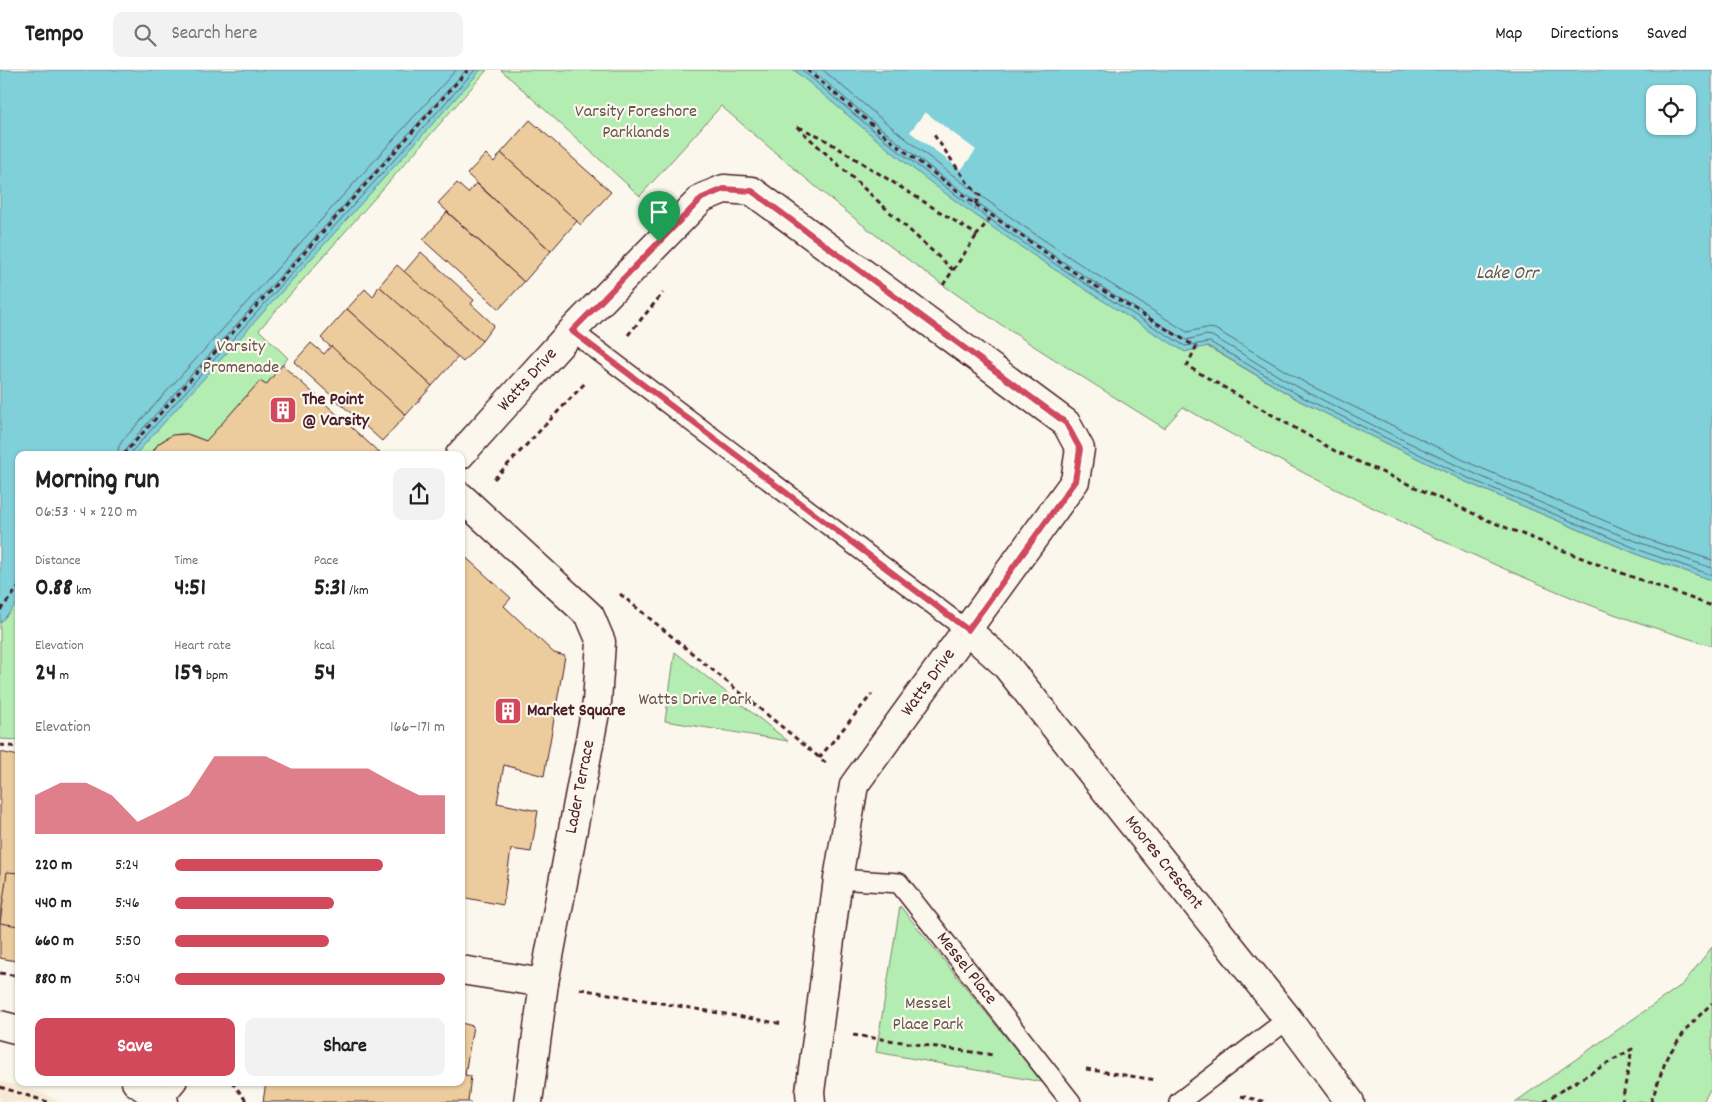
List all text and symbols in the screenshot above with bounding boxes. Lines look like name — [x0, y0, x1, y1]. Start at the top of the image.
search box — [113, 12, 463, 57]
text: Tempo — [25, 18, 83, 52]
icon: search — [131, 21, 159, 49]
text: Search here — [171, 21, 257, 48]
text: Map — [1495, 22, 1522, 47]
text: Directions — [1550, 22, 1619, 47]
text: Saved — [1647, 22, 1687, 47]
map controls — [1646, 85, 1696, 135]
button: locate — [1646, 85, 1696, 135]
park label: Varsity Foreshore Parklands — [575, 100, 697, 146]
pin — [638, 191, 680, 242]
icon: arrive — [645, 198, 673, 226]
water label: Lake Orr — [1476, 261, 1540, 288]
park label: Varsity Promenade — [203, 335, 279, 381]
street label: Watts Drive — [492, 342, 563, 418]
place label: The Point @ Varsity — [302, 388, 370, 434]
building icon: The Point @ Varsity — [268, 395, 298, 425]
text: Morning run — [35, 462, 159, 502]
button: share — [393, 468, 445, 520]
text: 06:53 · 4 × 220 m — [35, 501, 137, 524]
text: Distance — [35, 551, 81, 571]
text: Time — [174, 551, 198, 571]
text: Pace — [314, 551, 338, 571]
text: 0.88 — [35, 571, 73, 607]
text: 4:51 — [174, 571, 206, 607]
text: 5:31 — [314, 571, 346, 607]
text: km — [73, 581, 91, 601]
text: /km — [346, 581, 369, 601]
text: Elevation — [35, 636, 84, 656]
text: Heart rate — [174, 636, 231, 656]
text: kcal — [314, 636, 335, 656]
street label: Watts Drive — [896, 644, 962, 722]
text: 24 — [35, 656, 56, 692]
text: 159 — [174, 656, 203, 692]
text: 54 — [314, 656, 336, 692]
text: m — [56, 666, 69, 686]
text: bpm — [203, 666, 228, 686]
park label: Watts Drive Park — [638, 688, 752, 713]
building icon: Market Square — [493, 696, 523, 726]
place label: Market Square — [527, 699, 626, 724]
text: Elevation — [35, 716, 91, 739]
text: 166–171 m — [390, 716, 445, 739]
street label: Lader Terrace — [560, 738, 602, 836]
street label: Moores Crescent — [1118, 811, 1209, 916]
text: 220 m — [35, 854, 72, 877]
text: 5:24 — [115, 854, 139, 877]
text: 440 m — [35, 892, 72, 915]
text: 5:46 — [115, 892, 140, 915]
street label: Messel Place — [930, 927, 1003, 1010]
text: 660 m — [35, 930, 74, 953]
text: 5:50 — [115, 930, 141, 953]
text: 880 m — [35, 968, 71, 991]
text: 5:04 — [115, 968, 140, 991]
park label: Messel Place Park — [893, 992, 963, 1038]
button: Save — [35, 1018, 235, 1076]
button: Share — [245, 1018, 445, 1076]

